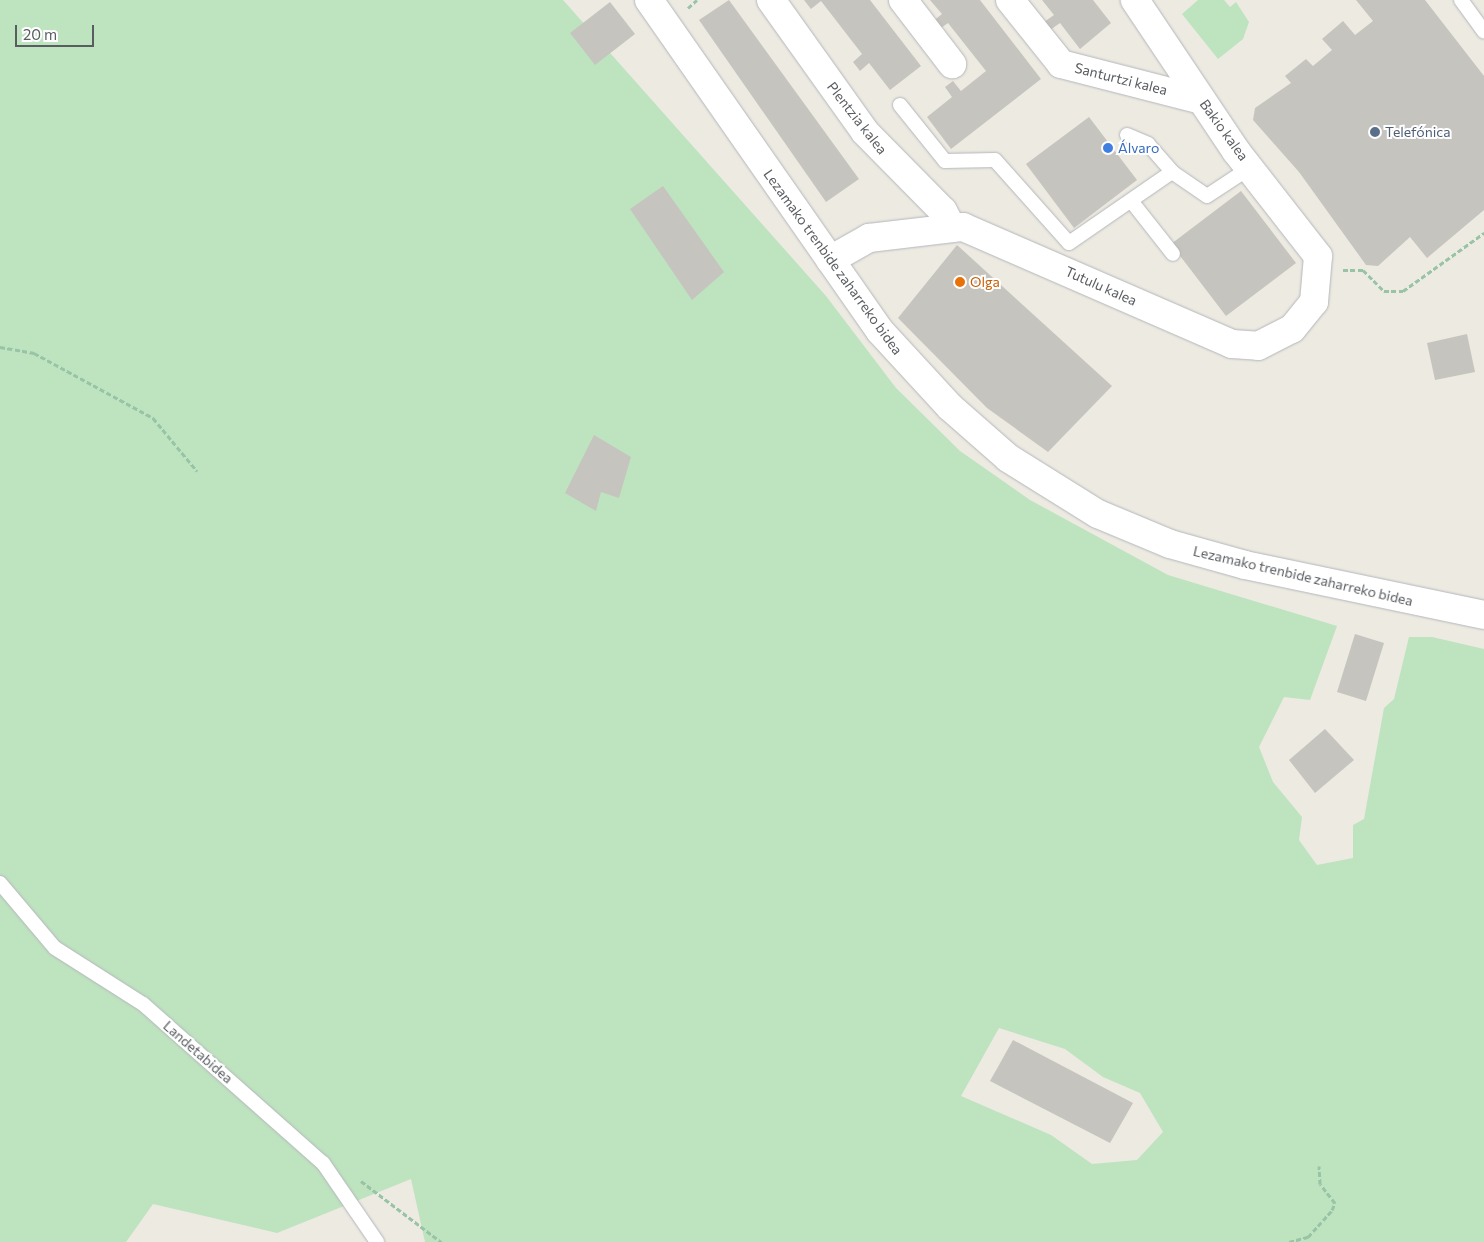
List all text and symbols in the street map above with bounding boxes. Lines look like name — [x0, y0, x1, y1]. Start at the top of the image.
scale bar — [18, 15, 96, 47]
text: 20 m — [23, 25, 57, 43]
street label: Santurtzi kalea — [1073, 59, 1169, 99]
street label: Plentzia kalea — [824, 78, 890, 158]
street label: Bakio kalea — [1196, 96, 1252, 164]
place label: Telefónica — [1385, 124, 1451, 140]
marker: Telefónica — [1369, 126, 1381, 138]
place label: Álvaro — [1118, 140, 1159, 156]
marker: Álvaro — [1102, 142, 1114, 154]
street label: Lezamako trenbide zaharreko bidea — [760, 166, 906, 358]
street label: Tutulu kalea — [1063, 263, 1139, 309]
place label: Olga — [970, 274, 1000, 290]
marker: Olga — [954, 276, 966, 288]
street label: Lezamako trenbide zaharreko bidea — [1191, 543, 1415, 609]
street label: Landetabidea — [160, 1017, 236, 1087]

